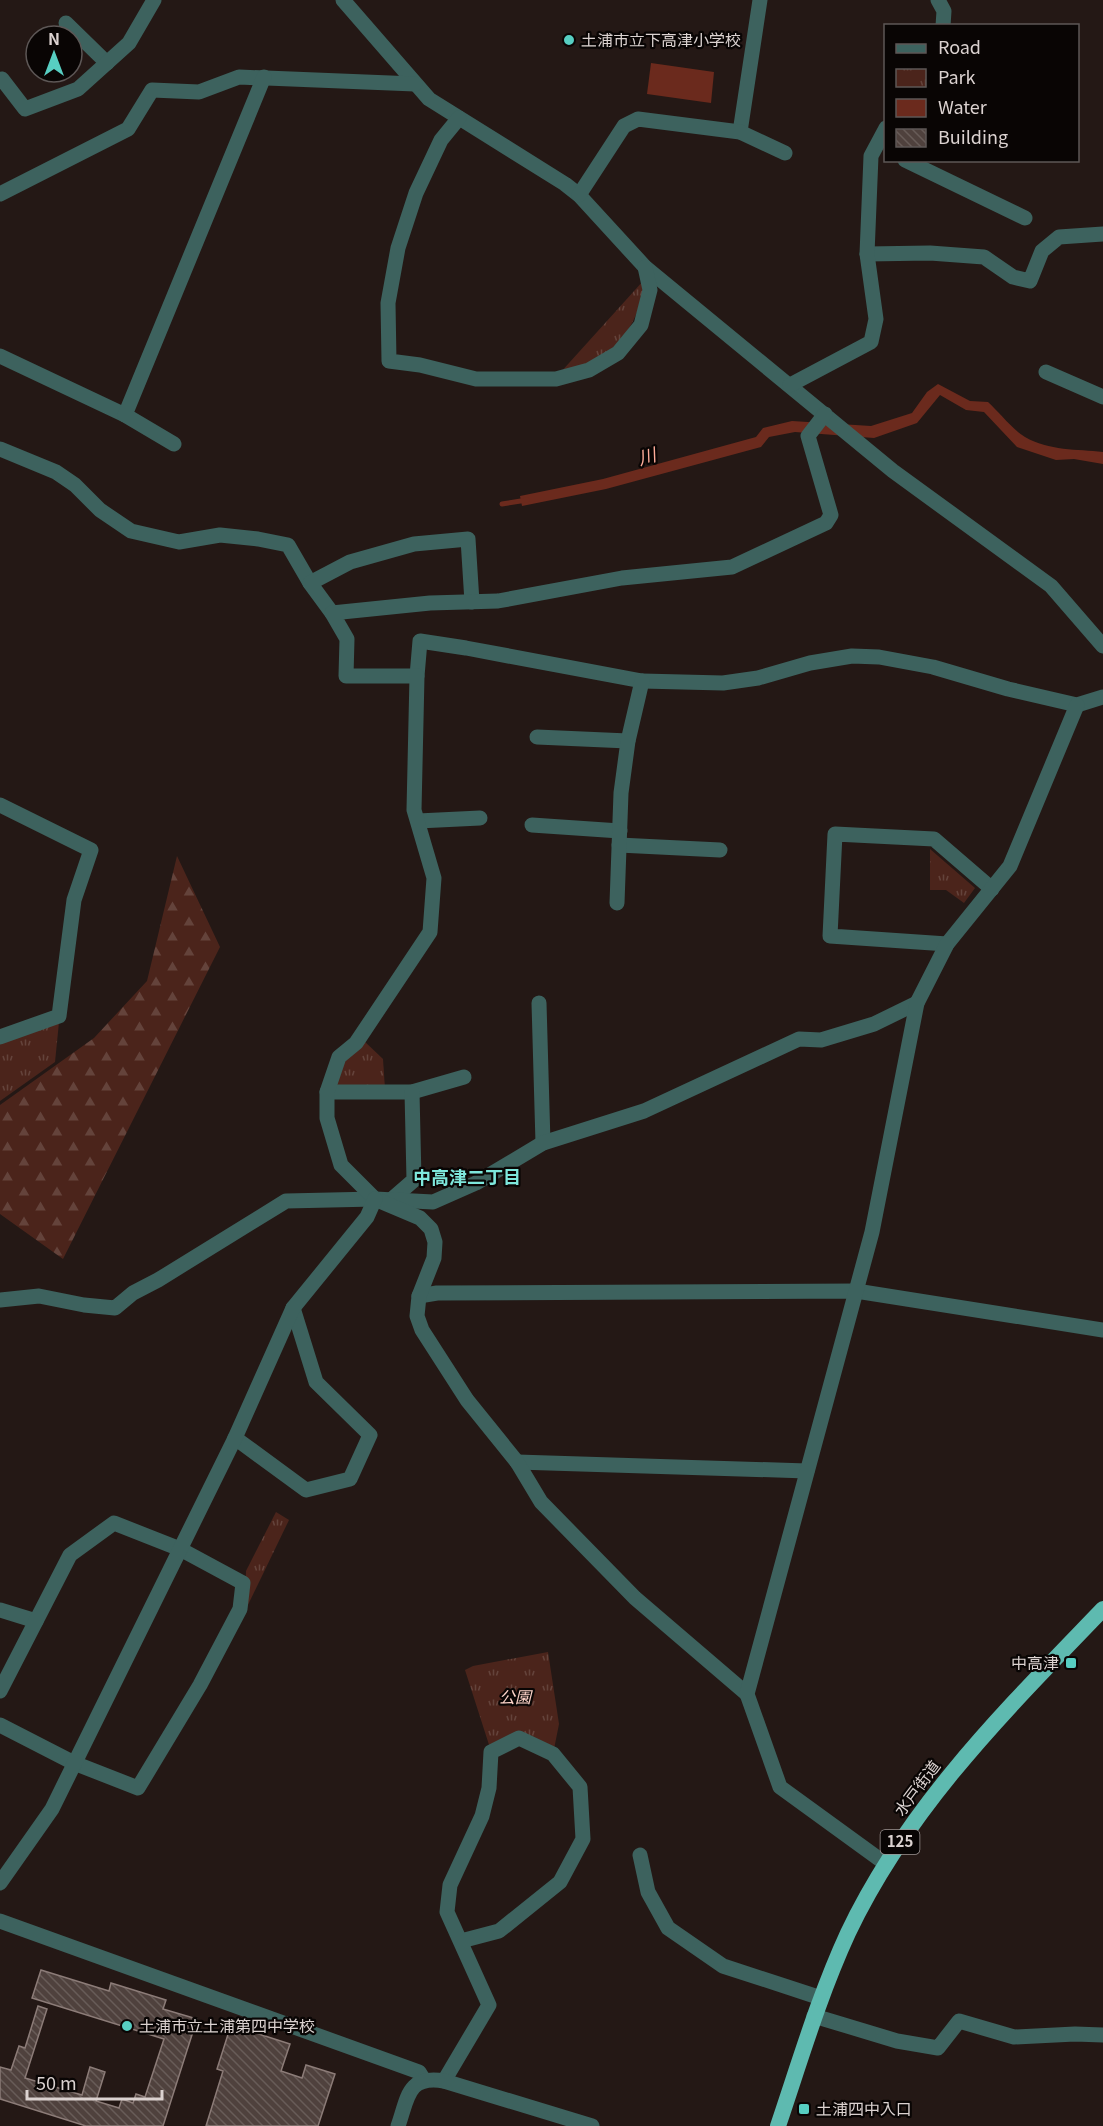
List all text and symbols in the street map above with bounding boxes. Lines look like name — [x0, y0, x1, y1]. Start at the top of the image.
north arrow — [24, 24, 84, 84]
legend — [884, 24, 1079, 162]
text: N — [48, 26, 60, 50]
place label: 土浦市立下高津小学校 — [581, 27, 741, 51]
marker: 土浦市立下高津小学校 — [562, 33, 576, 47]
text: Road — [938, 33, 981, 59]
text: Park — [938, 63, 976, 89]
text: Water — [938, 93, 988, 119]
text: Building — [938, 123, 1008, 149]
water label: 川 — [634, 440, 661, 470]
district label: 中高津二丁目 — [413, 1163, 521, 1189]
place label: 中高津 — [1011, 1650, 1059, 1674]
marker: 中高津 — [1064, 1656, 1078, 1670]
park label: 公園 — [499, 1684, 533, 1708]
street label: 水戸街道 — [887, 1755, 945, 1820]
road number: 125 — [880, 1830, 920, 1854]
place label: 土浦市立土浦第四中学校 — [139, 2013, 315, 2037]
marker: 土浦市立土浦第四中学校 — [120, 2019, 134, 2033]
scale bar — [27, 2063, 162, 2101]
text: 50 m — [36, 2069, 77, 2095]
place label: 土浦四中入口 — [816, 2096, 912, 2120]
marker: 土浦四中入口 — [797, 2102, 811, 2116]

